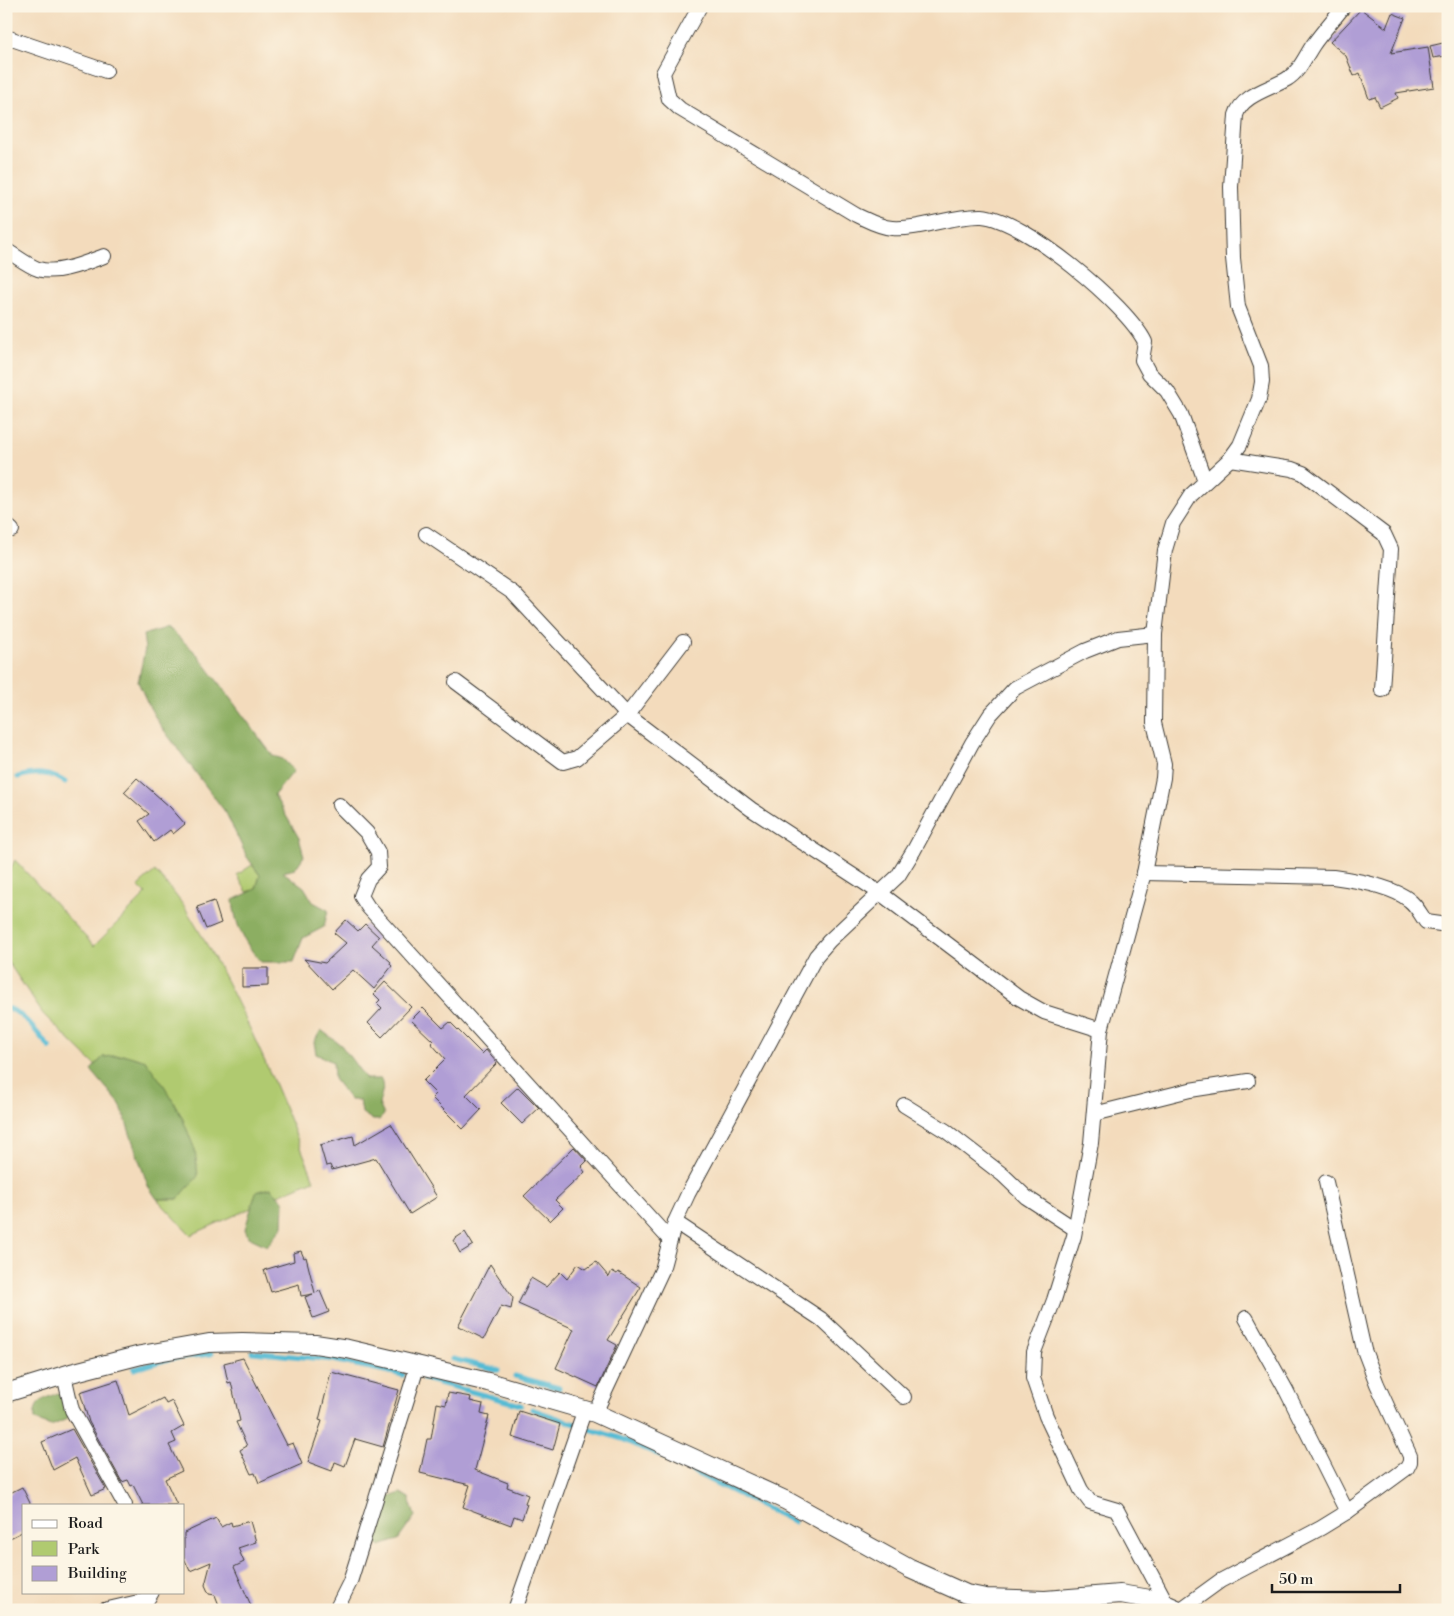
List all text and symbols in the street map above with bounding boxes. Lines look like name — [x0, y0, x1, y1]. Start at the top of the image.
legend — [22, 1504, 185, 1594]
text: Road — [68, 1514, 103, 1533]
text: Park — [68, 1540, 100, 1559]
scale bar — [1272, 1561, 1399, 1593]
text: Building — [67, 1564, 127, 1583]
text: 50 m — [1279, 1570, 1313, 1589]

